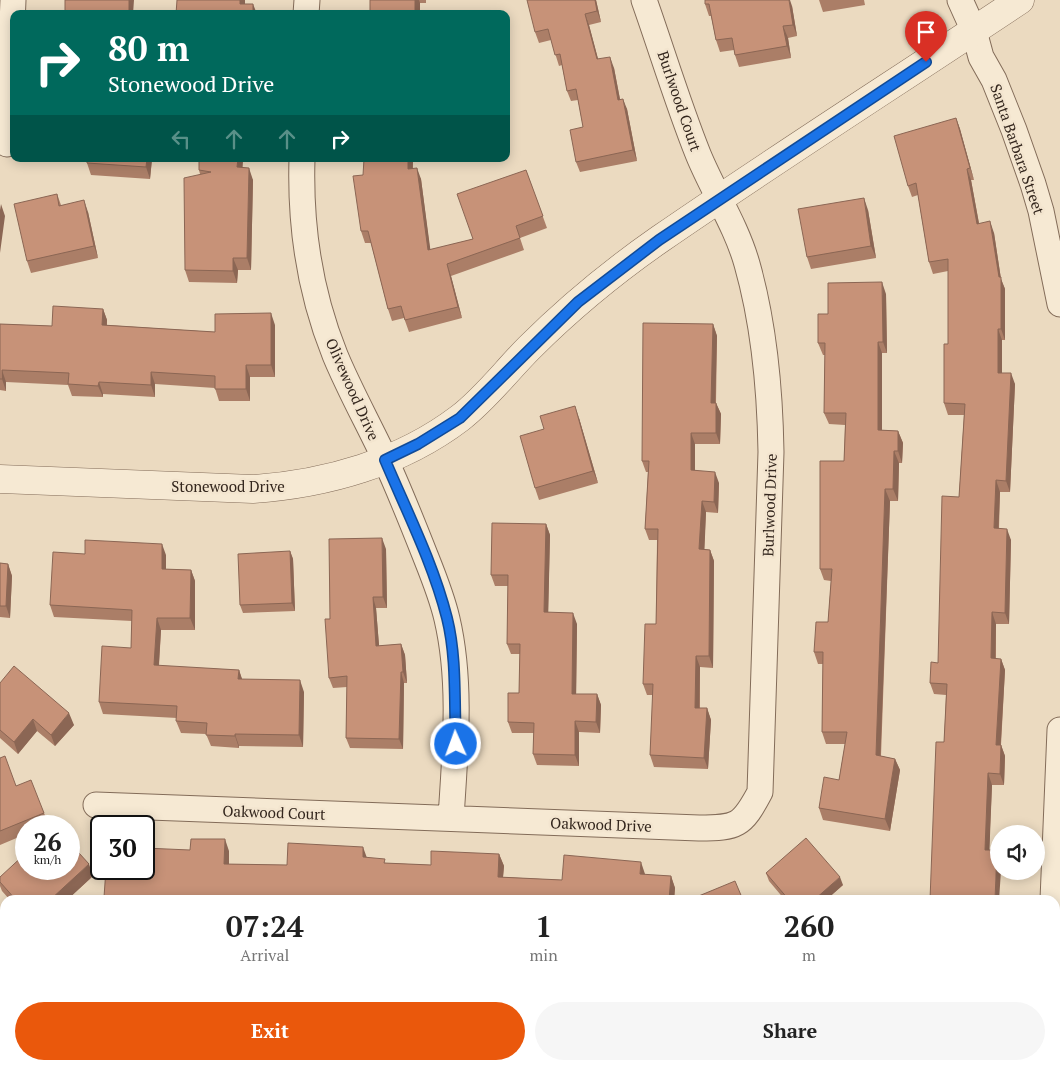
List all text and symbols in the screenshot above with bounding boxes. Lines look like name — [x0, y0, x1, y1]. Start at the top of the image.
pin — [905, 11, 947, 62]
icon: arrive — [912, 18, 940, 46]
text: 80 m — [108, 25, 189, 71]
icon: right — [25, 30, 90, 95]
street label: Burlwood Court — [653, 48, 707, 154]
text: Stonewood Drive — [108, 69, 274, 98]
street label: Santa Barbara Street — [986, 81, 1050, 217]
icon: left — [167, 125, 195, 153]
icon: ahead — [220, 125, 248, 153]
icon: ahead — [273, 125, 301, 153]
icon: right — [326, 125, 354, 153]
street label: Olivewood Drive — [321, 335, 385, 443]
street label: Burlwood Drive — [757, 453, 781, 557]
street label: Stonewood Drive — [171, 476, 285, 496]
position arrow — [429, 717, 481, 769]
street label: Oakwood Court — [222, 800, 326, 824]
street label: Oakwood Drive — [550, 812, 652, 836]
speed limit sign: 30 — [90, 815, 155, 880]
text: 26 — [33, 825, 62, 858]
map controls — [990, 825, 1045, 880]
button: sound — [990, 825, 1045, 880]
text: km/h — [34, 852, 61, 867]
text: 07:24 — [226, 906, 304, 946]
text: 1 — [535, 906, 552, 946]
text: 260 — [783, 906, 834, 946]
text: Arrival — [240, 944, 289, 966]
text: min — [530, 944, 558, 966]
text: m — [802, 944, 816, 966]
button: Exit — [15, 1002, 525, 1060]
button: Share — [535, 1002, 1045, 1060]

